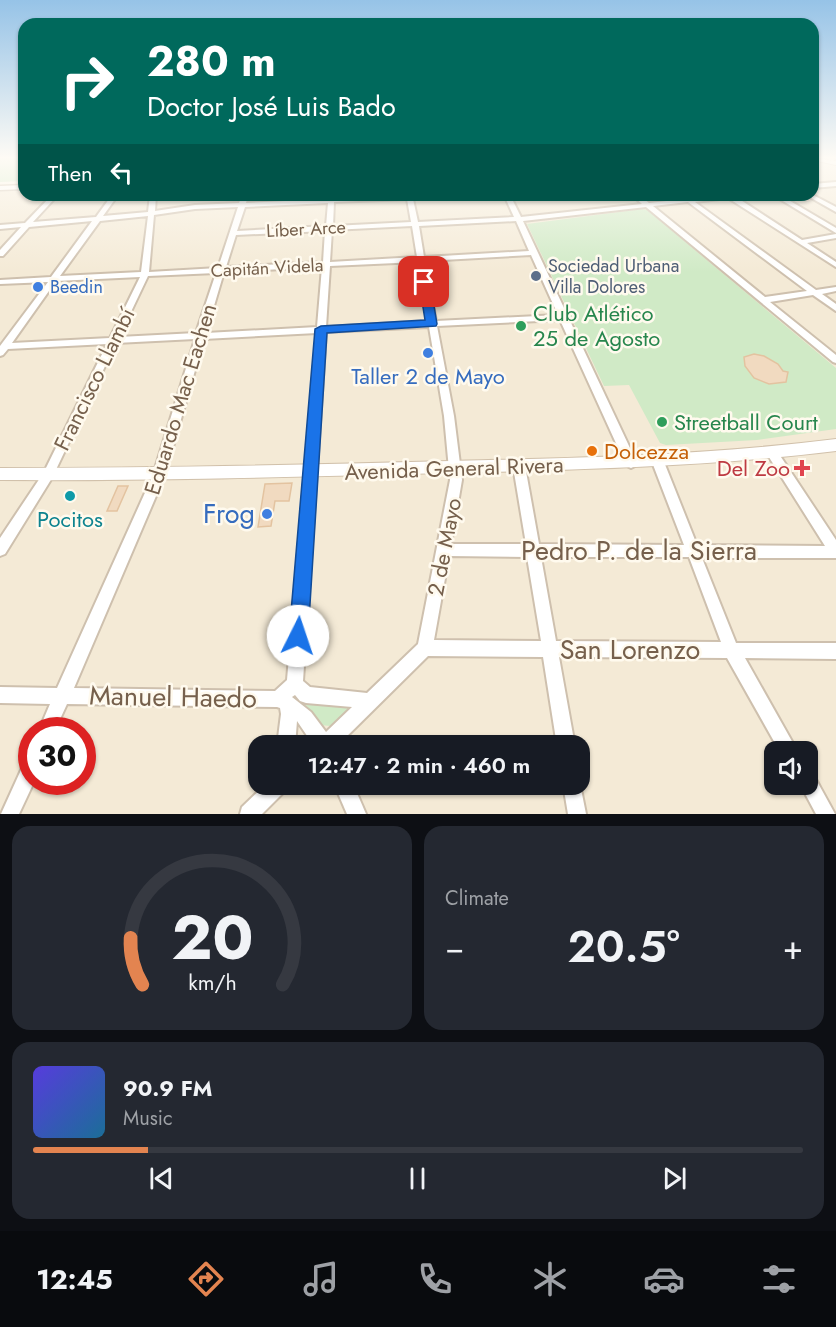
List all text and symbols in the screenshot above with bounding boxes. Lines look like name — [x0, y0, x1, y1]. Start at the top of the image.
text: 280 m — [147, 31, 276, 92]
icon: right — [48, 42, 126, 120]
text: Doctor José Luis Bado — [147, 87, 396, 126]
icon: left — [105, 156, 138, 189]
text: Then — [48, 157, 93, 189]
street label: Líber Arce — [266, 214, 346, 244]
street label: Capitán Videla — [210, 252, 324, 284]
place label: Sociedad Urbana Villa Dolores — [548, 253, 679, 300]
pin — [398, 256, 449, 307]
icon: arrive — [407, 265, 440, 298]
marker: Sociedad Urbana Villa Dolores — [529, 269, 543, 283]
place label: Beedin — [50, 274, 103, 300]
marker: Beedin — [31, 280, 45, 294]
place label: Club Atlético 25 de Agosto — [533, 297, 660, 354]
street label: Eduardo Mac Eachen — [136, 299, 224, 499]
street label: Francisco Llambí — [46, 301, 143, 456]
marker: Club Atlético 25 de Agosto — [514, 319, 528, 333]
marker: Taller 2 de Mayo — [421, 346, 435, 360]
place label: Taller 2 de Mayo — [351, 360, 505, 392]
place label: Streetball Court — [674, 406, 819, 438]
marker: Streetball Court — [655, 415, 669, 429]
place label: Dolcezza — [604, 435, 689, 467]
marker: Dolcezza — [585, 444, 599, 458]
street label: Avenida General Rivera — [344, 448, 564, 488]
place label: Del Zoo — [717, 452, 790, 484]
marker: Del Zoo — [795, 461, 809, 475]
marker: Pocitos — [63, 489, 77, 503]
place label: Frog — [203, 494, 255, 533]
street label: 2 de Mayo — [419, 495, 469, 599]
place label: Pocitos — [37, 503, 103, 535]
marker: Frog — [260, 507, 274, 521]
street label: Pedro P. de la Sierra — [521, 531, 757, 570]
position arrow — [266, 604, 330, 668]
street label: San Lorenzo — [560, 630, 700, 669]
street label: Manuel Haedo — [89, 676, 257, 717]
speed limit sign: 30 — [18, 717, 96, 795]
map controls — [764, 741, 818, 795]
button: sound — [764, 741, 818, 795]
text: 12:47 · 2 min · 460 m — [308, 749, 530, 781]
text: Climate — [445, 884, 509, 913]
text: 20 — [171, 892, 253, 982]
text: 20.5° — [567, 914, 680, 979]
text: − — [445, 924, 464, 971]
text: + — [783, 924, 803, 971]
text: km/h — [188, 967, 236, 998]
text: 90.9 FM — [123, 1072, 212, 1104]
text: Music — [123, 1104, 173, 1133]
icon: previous — [145, 1162, 178, 1195]
icon: pause — [401, 1162, 434, 1195]
icon: next — [658, 1162, 691, 1195]
icon: directions — [185, 1258, 227, 1300]
icon: music — [300, 1258, 342, 1300]
icon: phone — [414, 1258, 456, 1300]
icon: climate — [529, 1258, 571, 1300]
icon: car — [643, 1258, 685, 1300]
icon: filters — [758, 1258, 800, 1300]
text: 12:45 — [36, 1260, 113, 1299]

